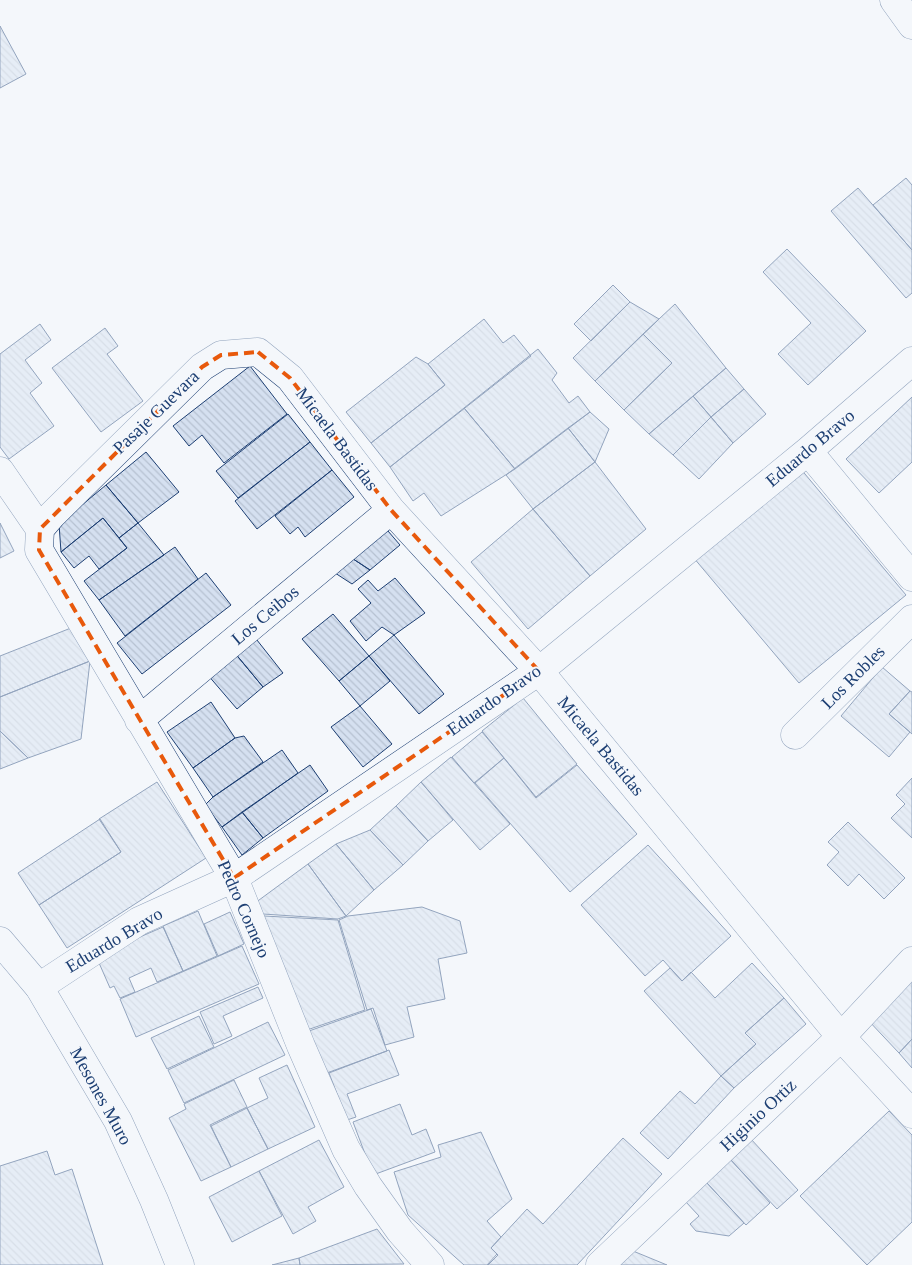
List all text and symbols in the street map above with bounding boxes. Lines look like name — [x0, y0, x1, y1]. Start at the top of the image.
street label: Pasaje Guevara — [109, 366, 203, 458]
street label: Micaela Bastidas — [292, 384, 382, 494]
street label: Eduardo Bravo — [762, 405, 858, 491]
street label: Los Ceibos — [227, 581, 303, 649]
street label: Los Robles — [817, 641, 889, 713]
street label: Eduardo Bravo — [443, 660, 545, 740]
street label: Micaela Bastidas — [554, 692, 648, 800]
street label: Pedro Cornejo — [214, 857, 274, 961]
street label: Eduardo Bravo — [62, 903, 166, 977]
street label: Mesones Muro — [66, 1044, 136, 1148]
street label: Higinio Ortiz — [716, 1075, 800, 1155]

